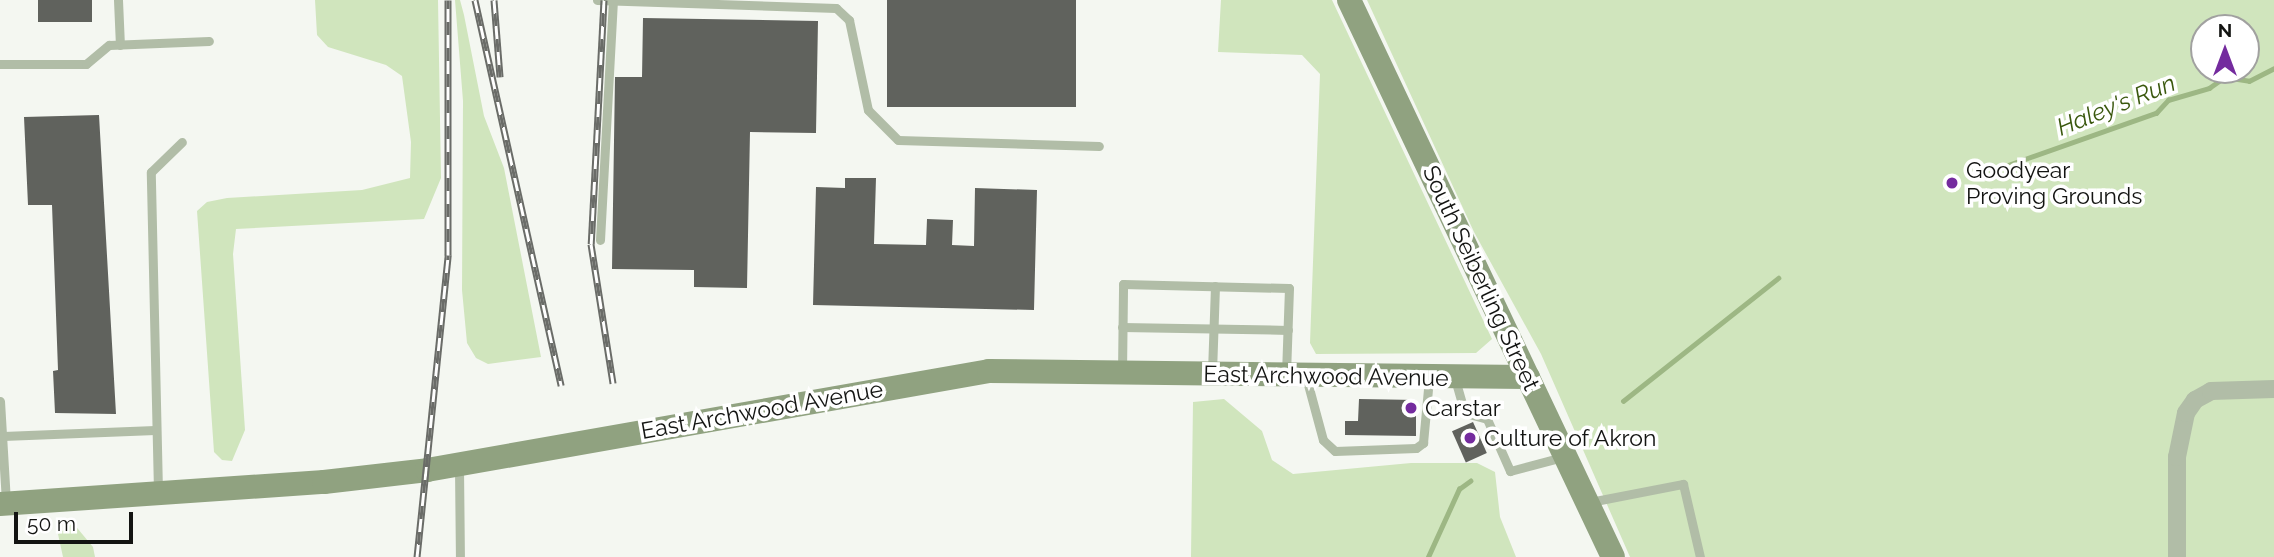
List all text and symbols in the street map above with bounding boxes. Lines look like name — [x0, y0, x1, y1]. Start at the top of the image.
north arrow — [2190, 14, 2260, 84]
text: N — [2218, 19, 2232, 41]
water label: Haley's Run — [2052, 68, 2180, 142]
place label: Goodyear Proving Grounds — [1966, 156, 2142, 210]
street label: South Seiberling Street — [1417, 161, 1545, 395]
marker: Goodyear Proving Grounds — [1944, 175, 1960, 191]
street label: East Archwood Avenue — [1202, 360, 1450, 392]
street label: East Archwood Avenue — [638, 375, 886, 445]
place label: Carstar — [1425, 394, 1501, 422]
marker: Carstar — [1403, 400, 1419, 416]
place label: Culture of Akron — [1484, 424, 1658, 452]
marker: Culture of Akron — [1462, 430, 1478, 446]
scale bar — [18, 498, 136, 542]
text: 50 m — [27, 511, 76, 536]

